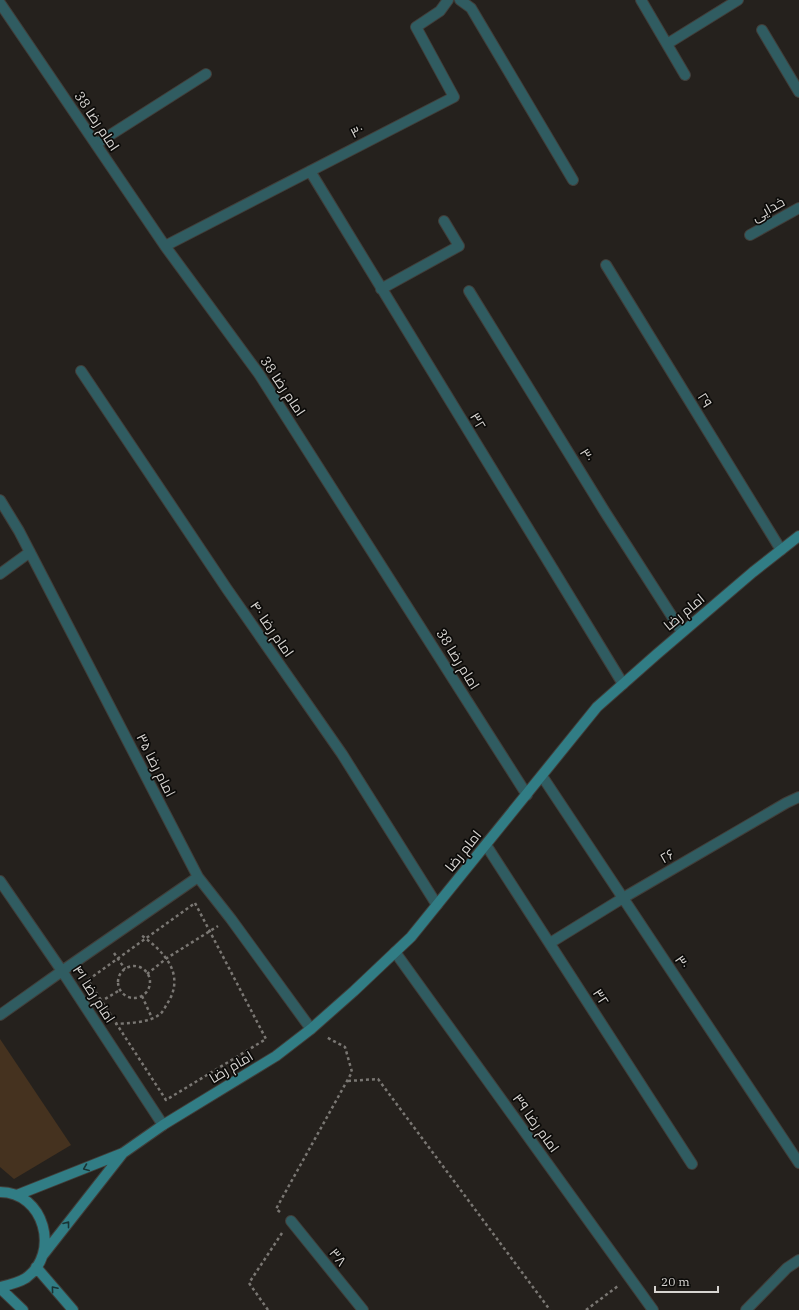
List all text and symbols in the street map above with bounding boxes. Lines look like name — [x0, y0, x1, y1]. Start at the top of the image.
street label: امام رضا 38 — [70, 88, 124, 155]
street label: ۳۰ — [347, 120, 367, 142]
street label: خدایی — [748, 193, 788, 225]
street label: امام رضا 38 — [256, 353, 310, 420]
street label: ۲۹ — [693, 389, 717, 411]
street label: ۳۲ — [466, 409, 490, 433]
street label: ۳۰ — [576, 445, 598, 465]
street label: امام رضا — [660, 590, 709, 635]
street label: امام رضا ۴۰ — [245, 598, 298, 661]
street label: امام رضا 38 — [431, 625, 484, 693]
street label: امام رضا ۳۵ — [132, 730, 180, 800]
street label: امام رضا — [441, 827, 486, 876]
street label: ۲۶ — [656, 845, 678, 867]
street label: ۳۰ — [671, 952, 693, 972]
street label: امام رضا ۴۱ — [68, 962, 119, 1027]
street label: ۳۲ — [589, 985, 613, 1009]
street label: امام رضا — [206, 1047, 257, 1088]
street label: امام رضا ۳۹ — [508, 1090, 563, 1156]
one-way arrow — [83, 1163, 90, 1171]
one-way arrow — [62, 1221, 69, 1228]
street label: ۳۸ — [325, 1244, 351, 1270]
scale bar — [655, 1268, 718, 1294]
text: 20 m — [661, 1274, 690, 1289]
one-way arrow — [52, 1286, 59, 1293]

